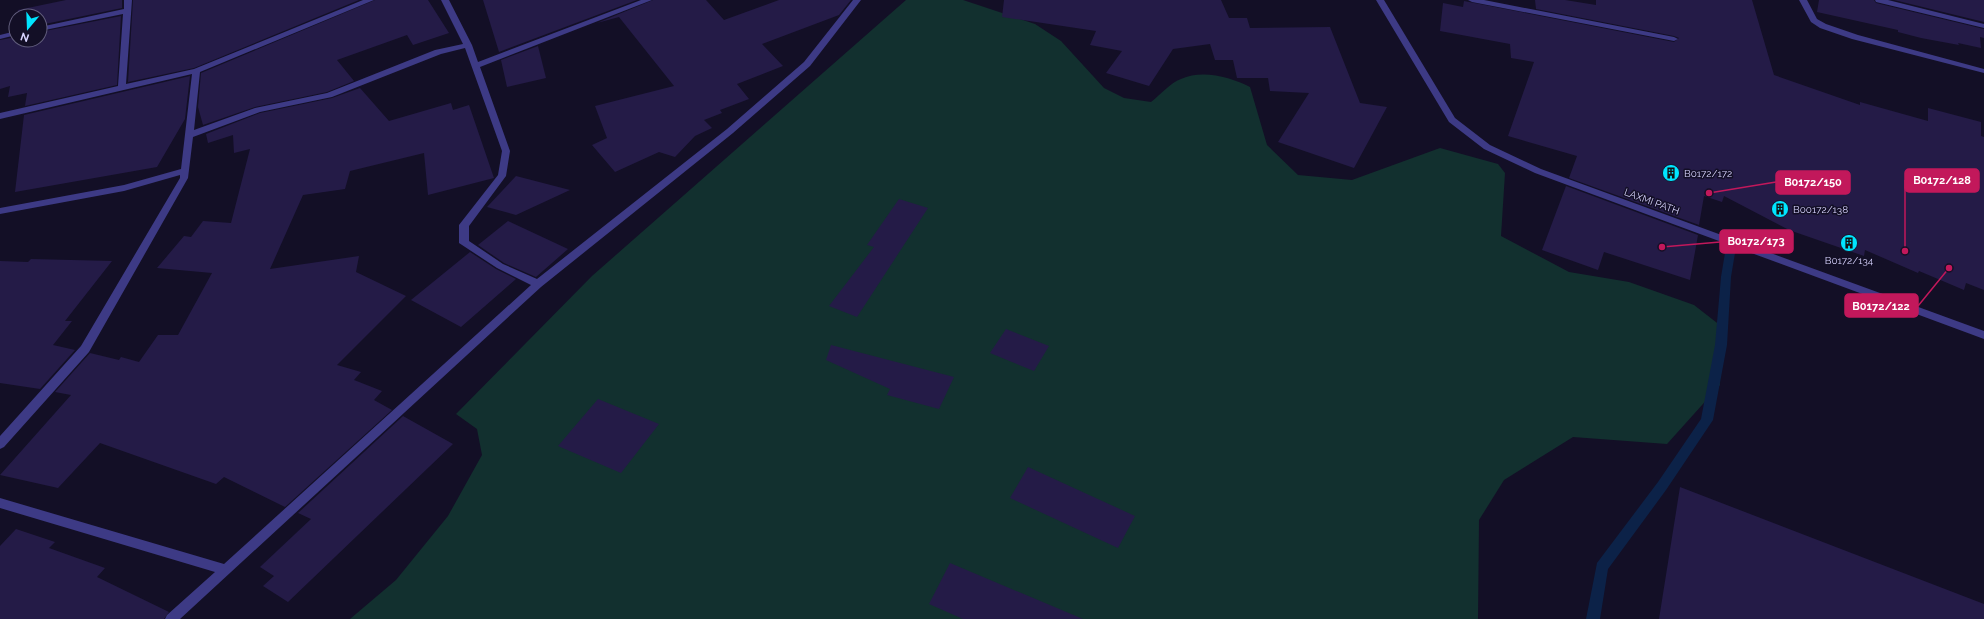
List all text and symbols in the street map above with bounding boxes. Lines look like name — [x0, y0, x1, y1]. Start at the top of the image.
north arrow — [8, 8, 48, 48]
text: N — [19, 29, 31, 44]
building icon: B0172/172 — [1661, 163, 1681, 183]
place label: B0172/172 — [1684, 168, 1732, 179]
callout: B0172/128 — [1905, 169, 1979, 192]
callout: B0172/150 — [1776, 171, 1850, 194]
text: B0172/128 — [1913, 174, 1971, 187]
text: B0172/150 — [1784, 176, 1842, 189]
street label: LAXMI PATH — [1623, 186, 1681, 217]
building icon: B00172/138 — [1770, 199, 1790, 219]
place label: B00172/138 — [1793, 204, 1848, 215]
callout: B0172/173 — [1720, 230, 1793, 253]
building icon: B0172/134 — [1839, 233, 1859, 253]
text: B0172/173 — [1727, 235, 1785, 248]
place label: B0172/134 — [1825, 255, 1874, 266]
callout: B0172/122 — [1845, 294, 1918, 317]
text: B0172/122 — [1852, 300, 1910, 313]

